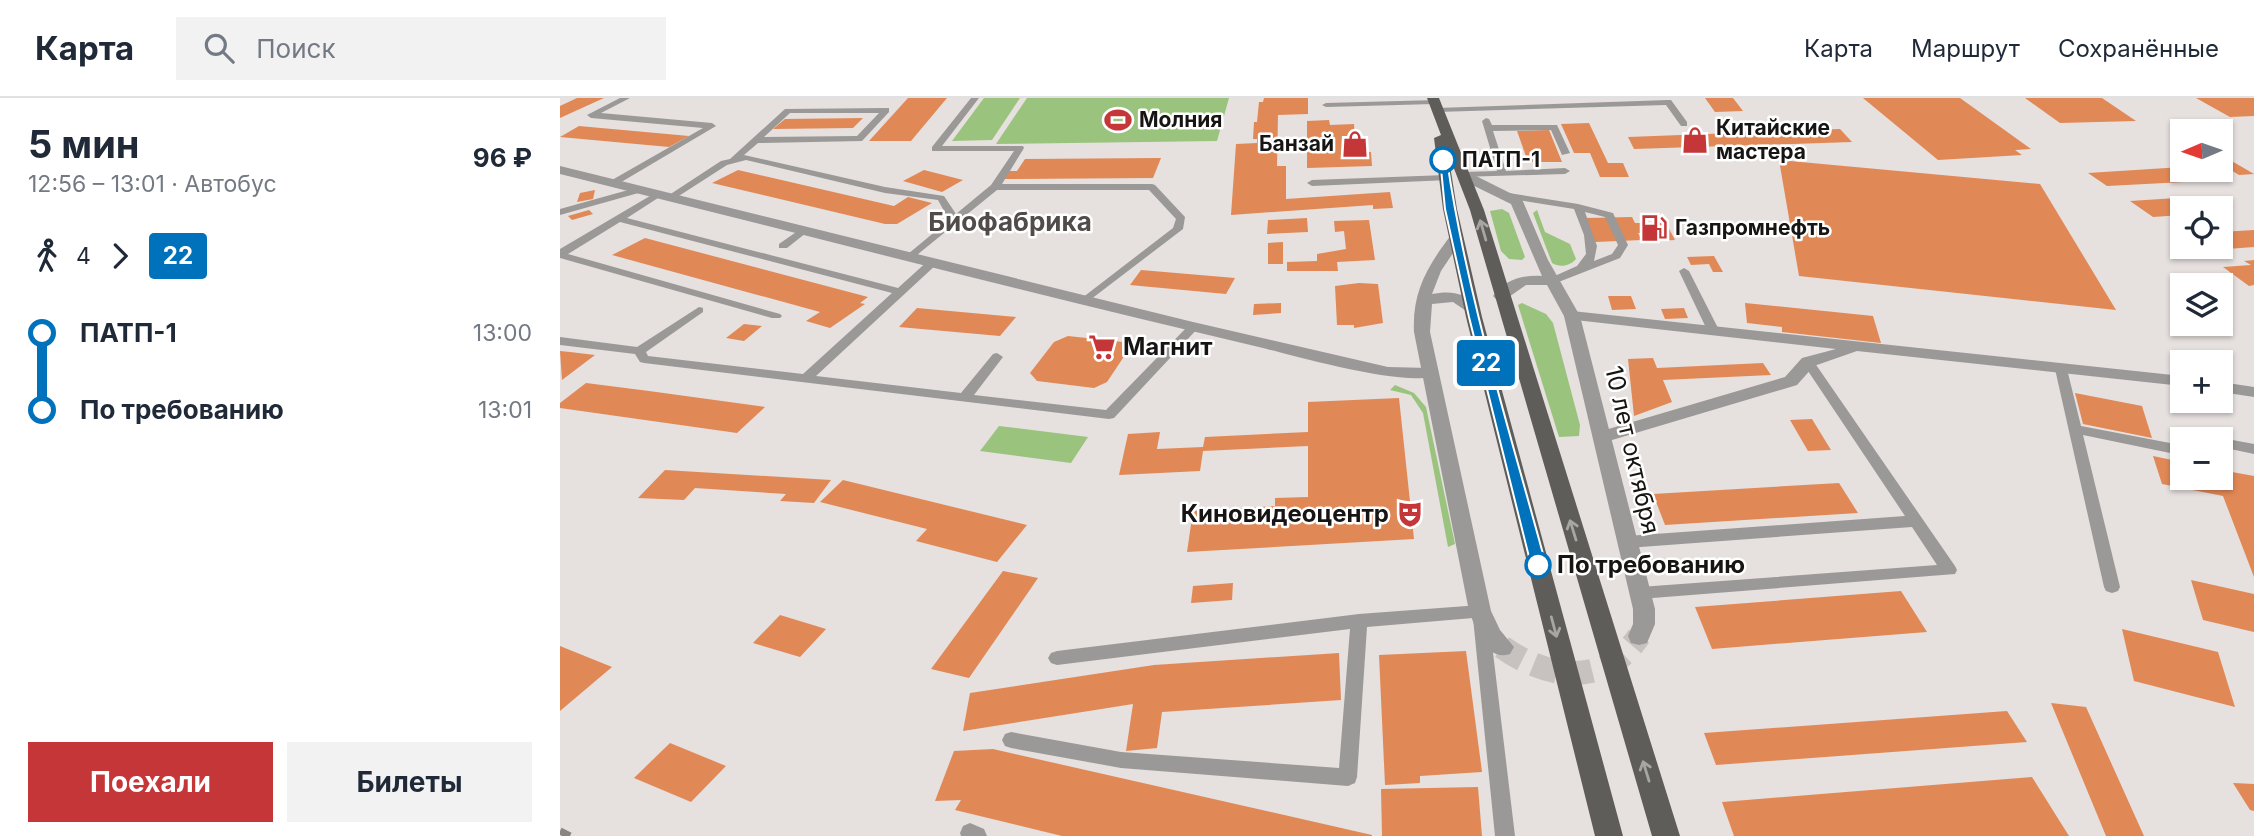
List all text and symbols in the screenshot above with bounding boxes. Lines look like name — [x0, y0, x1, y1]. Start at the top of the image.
search box — [176, 17, 666, 80]
text: Карта — [35, 28, 134, 68]
icon: search — [200, 29, 238, 67]
text: Поиск — [256, 33, 335, 64]
text: Карта — [1804, 34, 1873, 63]
text: Маршрут — [1911, 34, 2020, 63]
text: Сохранённые — [2058, 34, 2219, 63]
sports icon: Молния — [1103, 105, 1133, 135]
place label: Молния — [1139, 107, 1222, 132]
place label: Китайские мастера — [1716, 115, 1830, 164]
north arrow — [2170, 119, 2233, 182]
map controls — [2170, 119, 2233, 490]
text: 5 мин — [28, 121, 139, 167]
shop icon: Китайские мастера — [1680, 125, 1710, 155]
shop icon: Банзай — [1340, 129, 1370, 159]
place label: Банзай — [1259, 131, 1334, 156]
text: 96 ₽ — [473, 142, 532, 173]
marker: ПАТП-1 — [1430, 147, 1456, 173]
place label: ПАТП-1 — [1462, 147, 1540, 172]
text: 12:56 – 13:01 · Автобус — [28, 170, 277, 198]
button: locate — [2170, 196, 2233, 259]
district label: Биофабрика — [928, 206, 1092, 237]
fuel station icon: Газпромнефть — [1639, 213, 1669, 243]
place label: Газпромнефть — [1675, 215, 1830, 240]
one-way arrow — [1475, 220, 1488, 242]
icon: walk — [28, 237, 66, 275]
icon: forward — [101, 237, 139, 275]
text: 22 — [163, 241, 193, 270]
text: 4 — [76, 242, 91, 270]
button: layers — [2170, 273, 2233, 336]
text: ПАТП-1 — [80, 317, 177, 348]
text: 13:00 — [473, 319, 532, 347]
supermarket icon: Магнит — [1087, 332, 1117, 362]
place label: Магнит — [1123, 332, 1212, 361]
line badge: 22 — [1454, 340, 1518, 386]
text: 22 — [1471, 348, 1501, 377]
button: + — [2170, 350, 2233, 413]
street label: 10 лет октября — [1599, 363, 1666, 537]
text: По требованию — [80, 394, 284, 425]
text: 13:01 — [478, 396, 532, 424]
button: − — [2170, 427, 2233, 490]
place label: Киновидеоцентр — [1181, 499, 1389, 528]
theatre icon: Киновидеоцентр — [1395, 499, 1425, 529]
one-way arrow — [1565, 519, 1578, 541]
place label: По требованию — [1557, 550, 1745, 579]
marker: По требованию — [1525, 552, 1551, 578]
one-way arrow — [1548, 615, 1561, 637]
button: Поехали — [28, 742, 273, 822]
button: Билеты — [287, 742, 532, 822]
one-way arrow — [1639, 760, 1652, 782]

